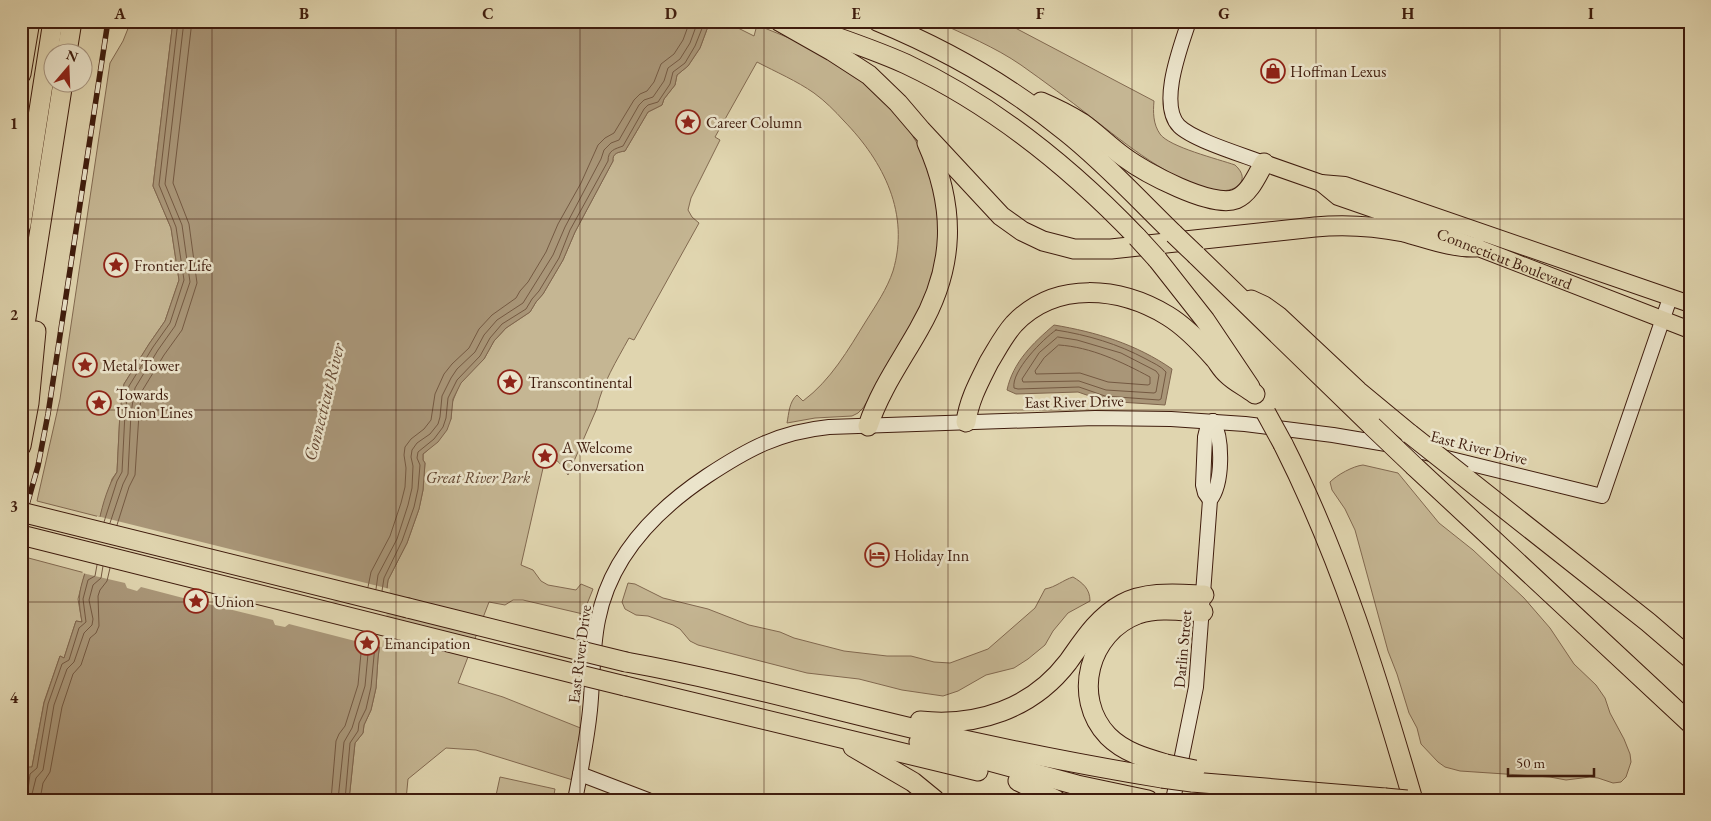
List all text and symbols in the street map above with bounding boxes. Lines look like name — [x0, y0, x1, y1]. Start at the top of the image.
text: A — [113, 3, 126, 24]
text: B — [299, 3, 309, 24]
text: C — [482, 3, 494, 24]
text: D — [665, 3, 677, 24]
text: E — [851, 3, 861, 24]
text: F — [1036, 3, 1045, 24]
text: G — [1218, 3, 1230, 24]
text: H — [1402, 3, 1415, 24]
text: I — [1588, 3, 1594, 24]
north arrow — [42, 42, 92, 92]
text: N — [64, 45, 81, 66]
shop icon: Hoffman Lexus — [1260, 58, 1286, 84]
place label: Hoffman Lexus — [1290, 61, 1386, 82]
place icon: Career Column — [675, 109, 701, 135]
place label: Career Column — [706, 112, 803, 133]
text: 1 — [10, 113, 18, 134]
street label: Connecticut Boulevard — [1434, 223, 1576, 295]
place icon: Frontier Life — [103, 252, 129, 278]
place label: Frontier Life — [134, 255, 212, 276]
text: 2 — [10, 304, 19, 325]
water label: Connecticut River — [298, 340, 350, 463]
place icon: Metal Tower — [72, 352, 98, 378]
place label: Metal Tower — [102, 355, 180, 376]
place icon: Transcontinental — [497, 369, 523, 395]
place label: Transcontinental — [528, 372, 633, 393]
place label: Towards Union Lines — [116, 384, 193, 423]
place icon: Towards Union Lines — [86, 390, 112, 416]
street label: East River Drive — [1024, 390, 1124, 413]
street label: East River Drive — [1428, 425, 1530, 470]
place label: A Welcome Conversation — [561, 437, 645, 476]
place icon: A Welcome Conversation — [532, 443, 558, 469]
park label: Great River Park — [426, 467, 531, 488]
text: 3 — [10, 496, 18, 517]
hotel icon: Holiday Inn — [864, 542, 890, 568]
place label: Holiday Inn — [894, 545, 970, 566]
place icon: Union — [183, 588, 209, 614]
place label: Union — [214, 591, 255, 612]
street label: East River Drive — [563, 604, 596, 705]
street label: Darlin Street — [1169, 609, 1196, 689]
place icon: Emancipation — [354, 630, 380, 656]
place label: Emancipation — [384, 633, 471, 654]
text: 4 — [10, 687, 19, 708]
scale bar — [1508, 746, 1595, 778]
text: 50 m — [1516, 753, 1545, 772]

